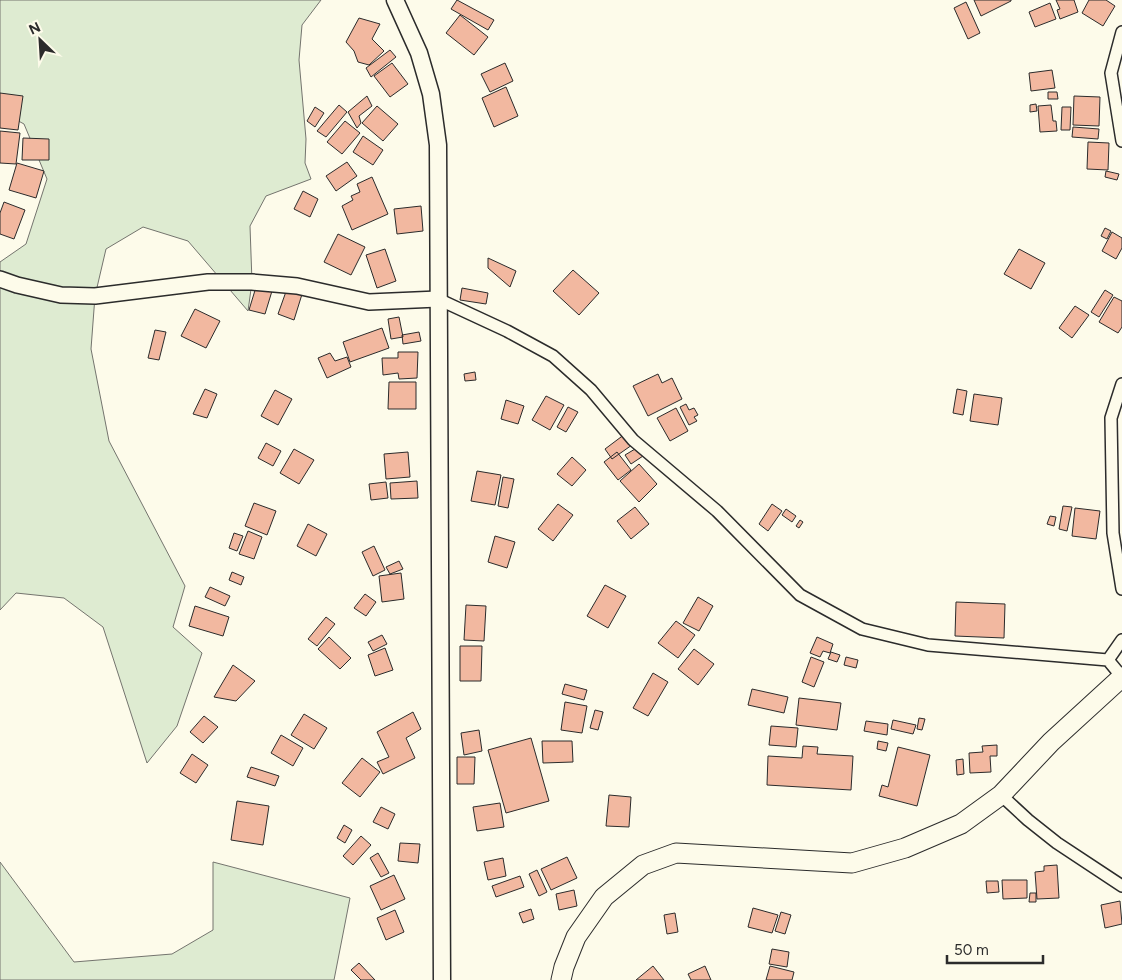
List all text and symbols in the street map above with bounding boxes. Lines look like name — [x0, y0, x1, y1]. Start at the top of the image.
north arrow — [15, 15, 65, 65]
text: N — [26, 19, 43, 39]
scale bar — [947, 932, 1043, 964]
text: 50 m — [954, 941, 989, 959]

